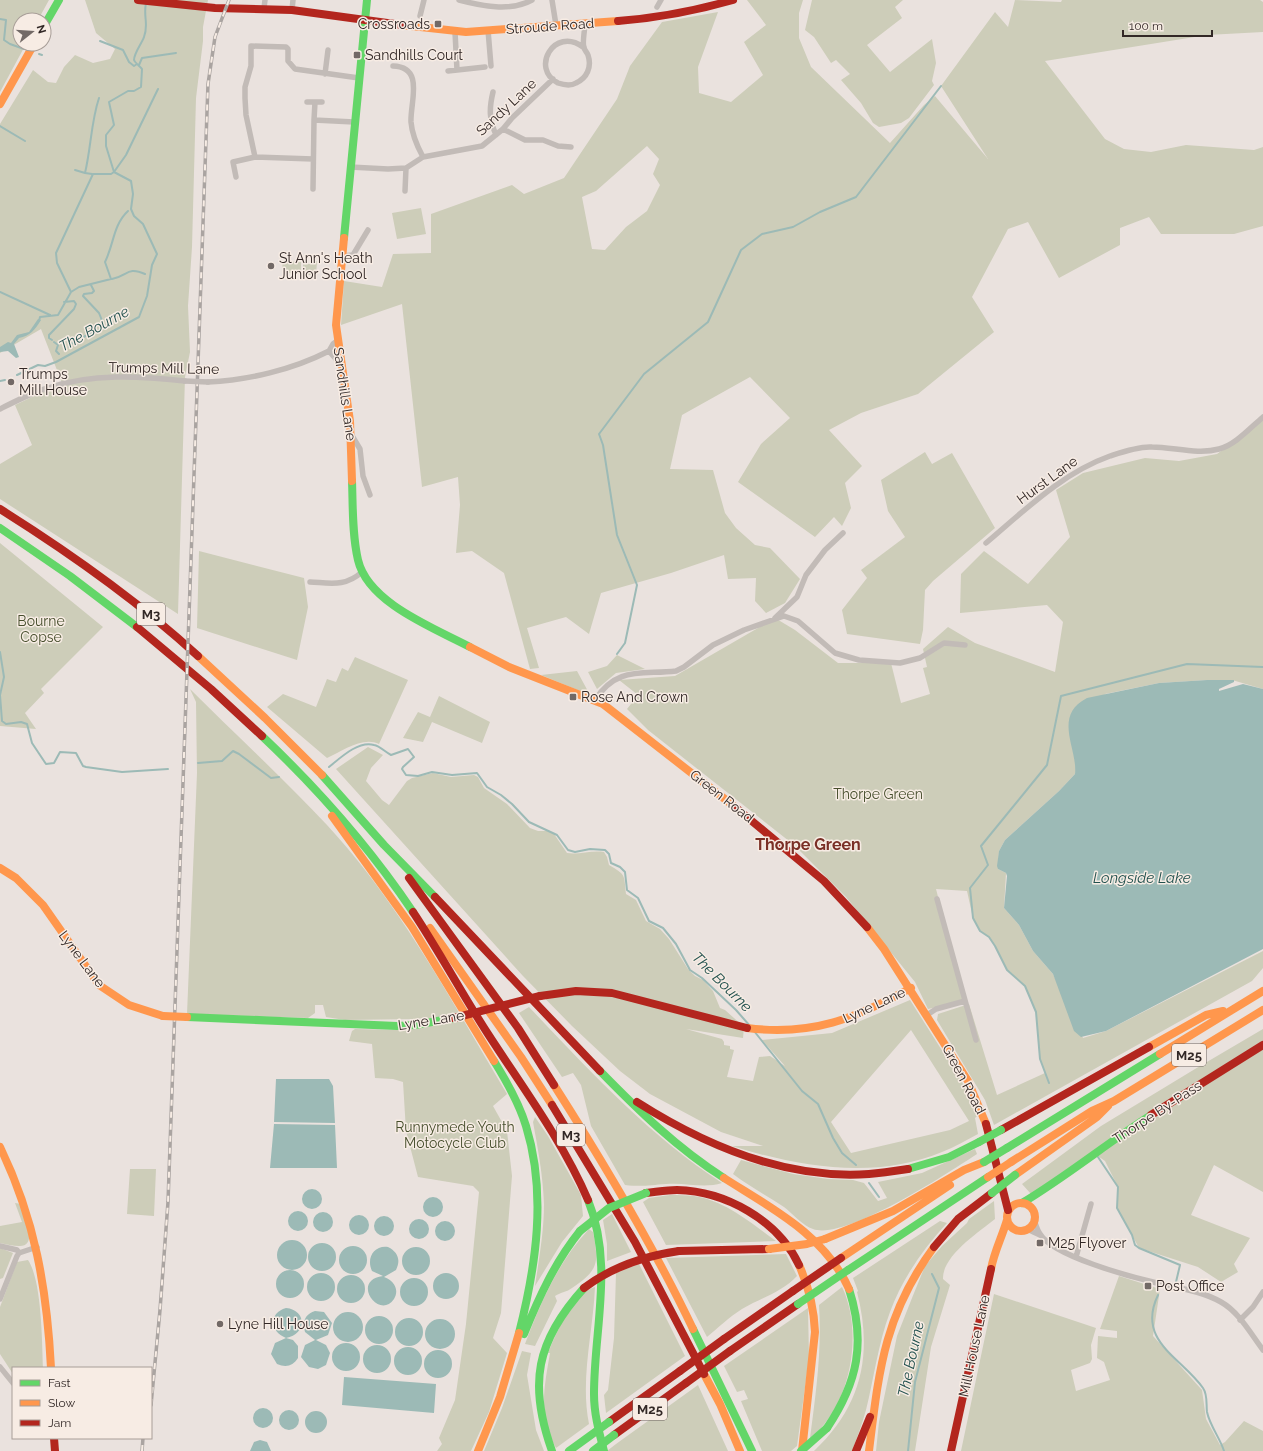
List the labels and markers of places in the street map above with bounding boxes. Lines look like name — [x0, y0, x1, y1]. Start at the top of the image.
place label: Crossroads — [358, 16, 430, 32]
marker: Crossroads — [433, 19, 443, 29]
place label: Sandhills Court — [365, 47, 463, 63]
marker: Sandhills Court — [352, 50, 362, 60]
place label: St Ann's Heath Junior School — [279, 250, 373, 282]
marker: St Ann's Heath Junior School — [266, 261, 276, 271]
place label: Trumps Mill House — [19, 366, 87, 398]
marker: Trumps Mill House — [6, 377, 16, 387]
place label: Rose And Crown — [581, 689, 688, 705]
marker: Rose And Crown — [568, 692, 578, 702]
place label: M25 Flyover — [1048, 1235, 1126, 1251]
marker: M25 Flyover — [1035, 1238, 1045, 1248]
place label: Post Office — [1156, 1278, 1225, 1294]
marker: Post Office — [1143, 1281, 1153, 1291]
place label: Lyne Hill House — [228, 1316, 329, 1332]
marker: Lyne Hill House — [215, 1319, 225, 1329]

